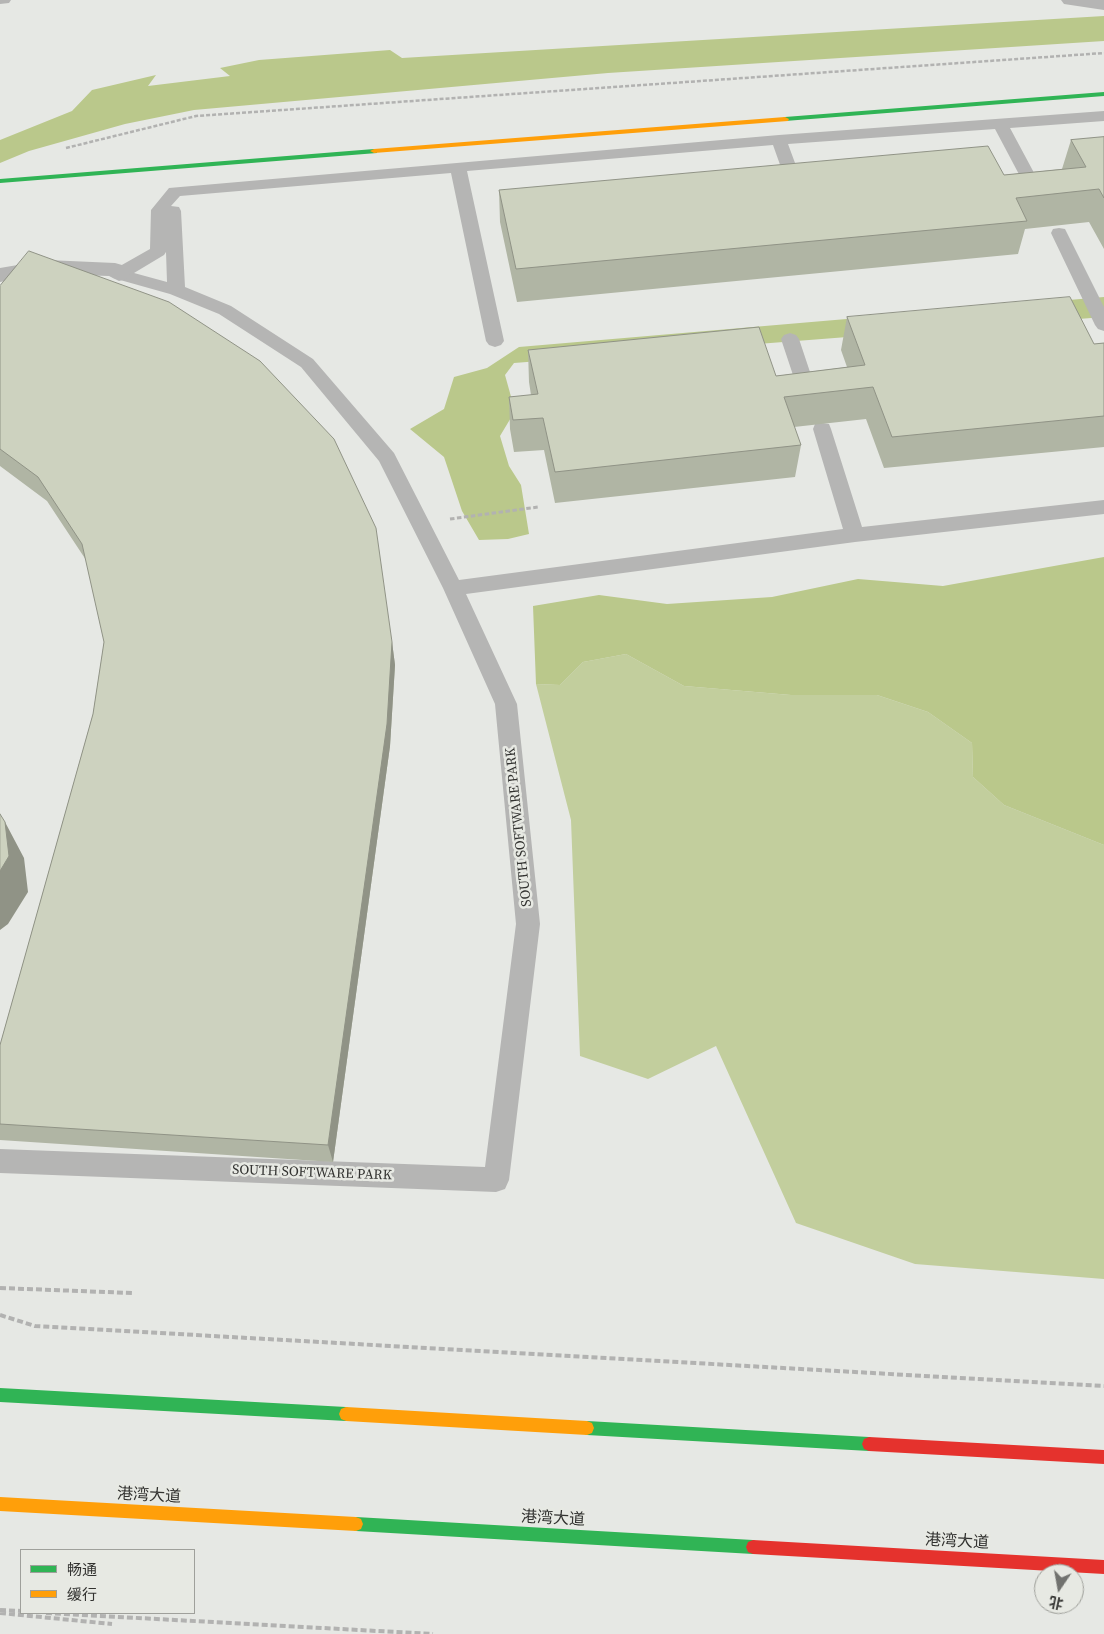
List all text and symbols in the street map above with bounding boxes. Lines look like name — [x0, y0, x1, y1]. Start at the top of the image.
street label: SOUTH SOFTWARE PARK — [502, 747, 536, 907]
street label: SOUTH SOFTWARE PARK — [232, 1162, 392, 1184]
street label: 港湾大道 — [117, 1485, 181, 1507]
street label: 港湾大道 — [521, 1508, 585, 1530]
street label: 港湾大道 — [925, 1531, 989, 1553]
legend — [20, 1549, 195, 1614]
text: 畅通 — [67, 1559, 97, 1580]
north arrow — [1034, 1564, 1084, 1614]
text: 缓行 — [67, 1584, 97, 1605]
text: 北 — [1047, 1591, 1065, 1614]

